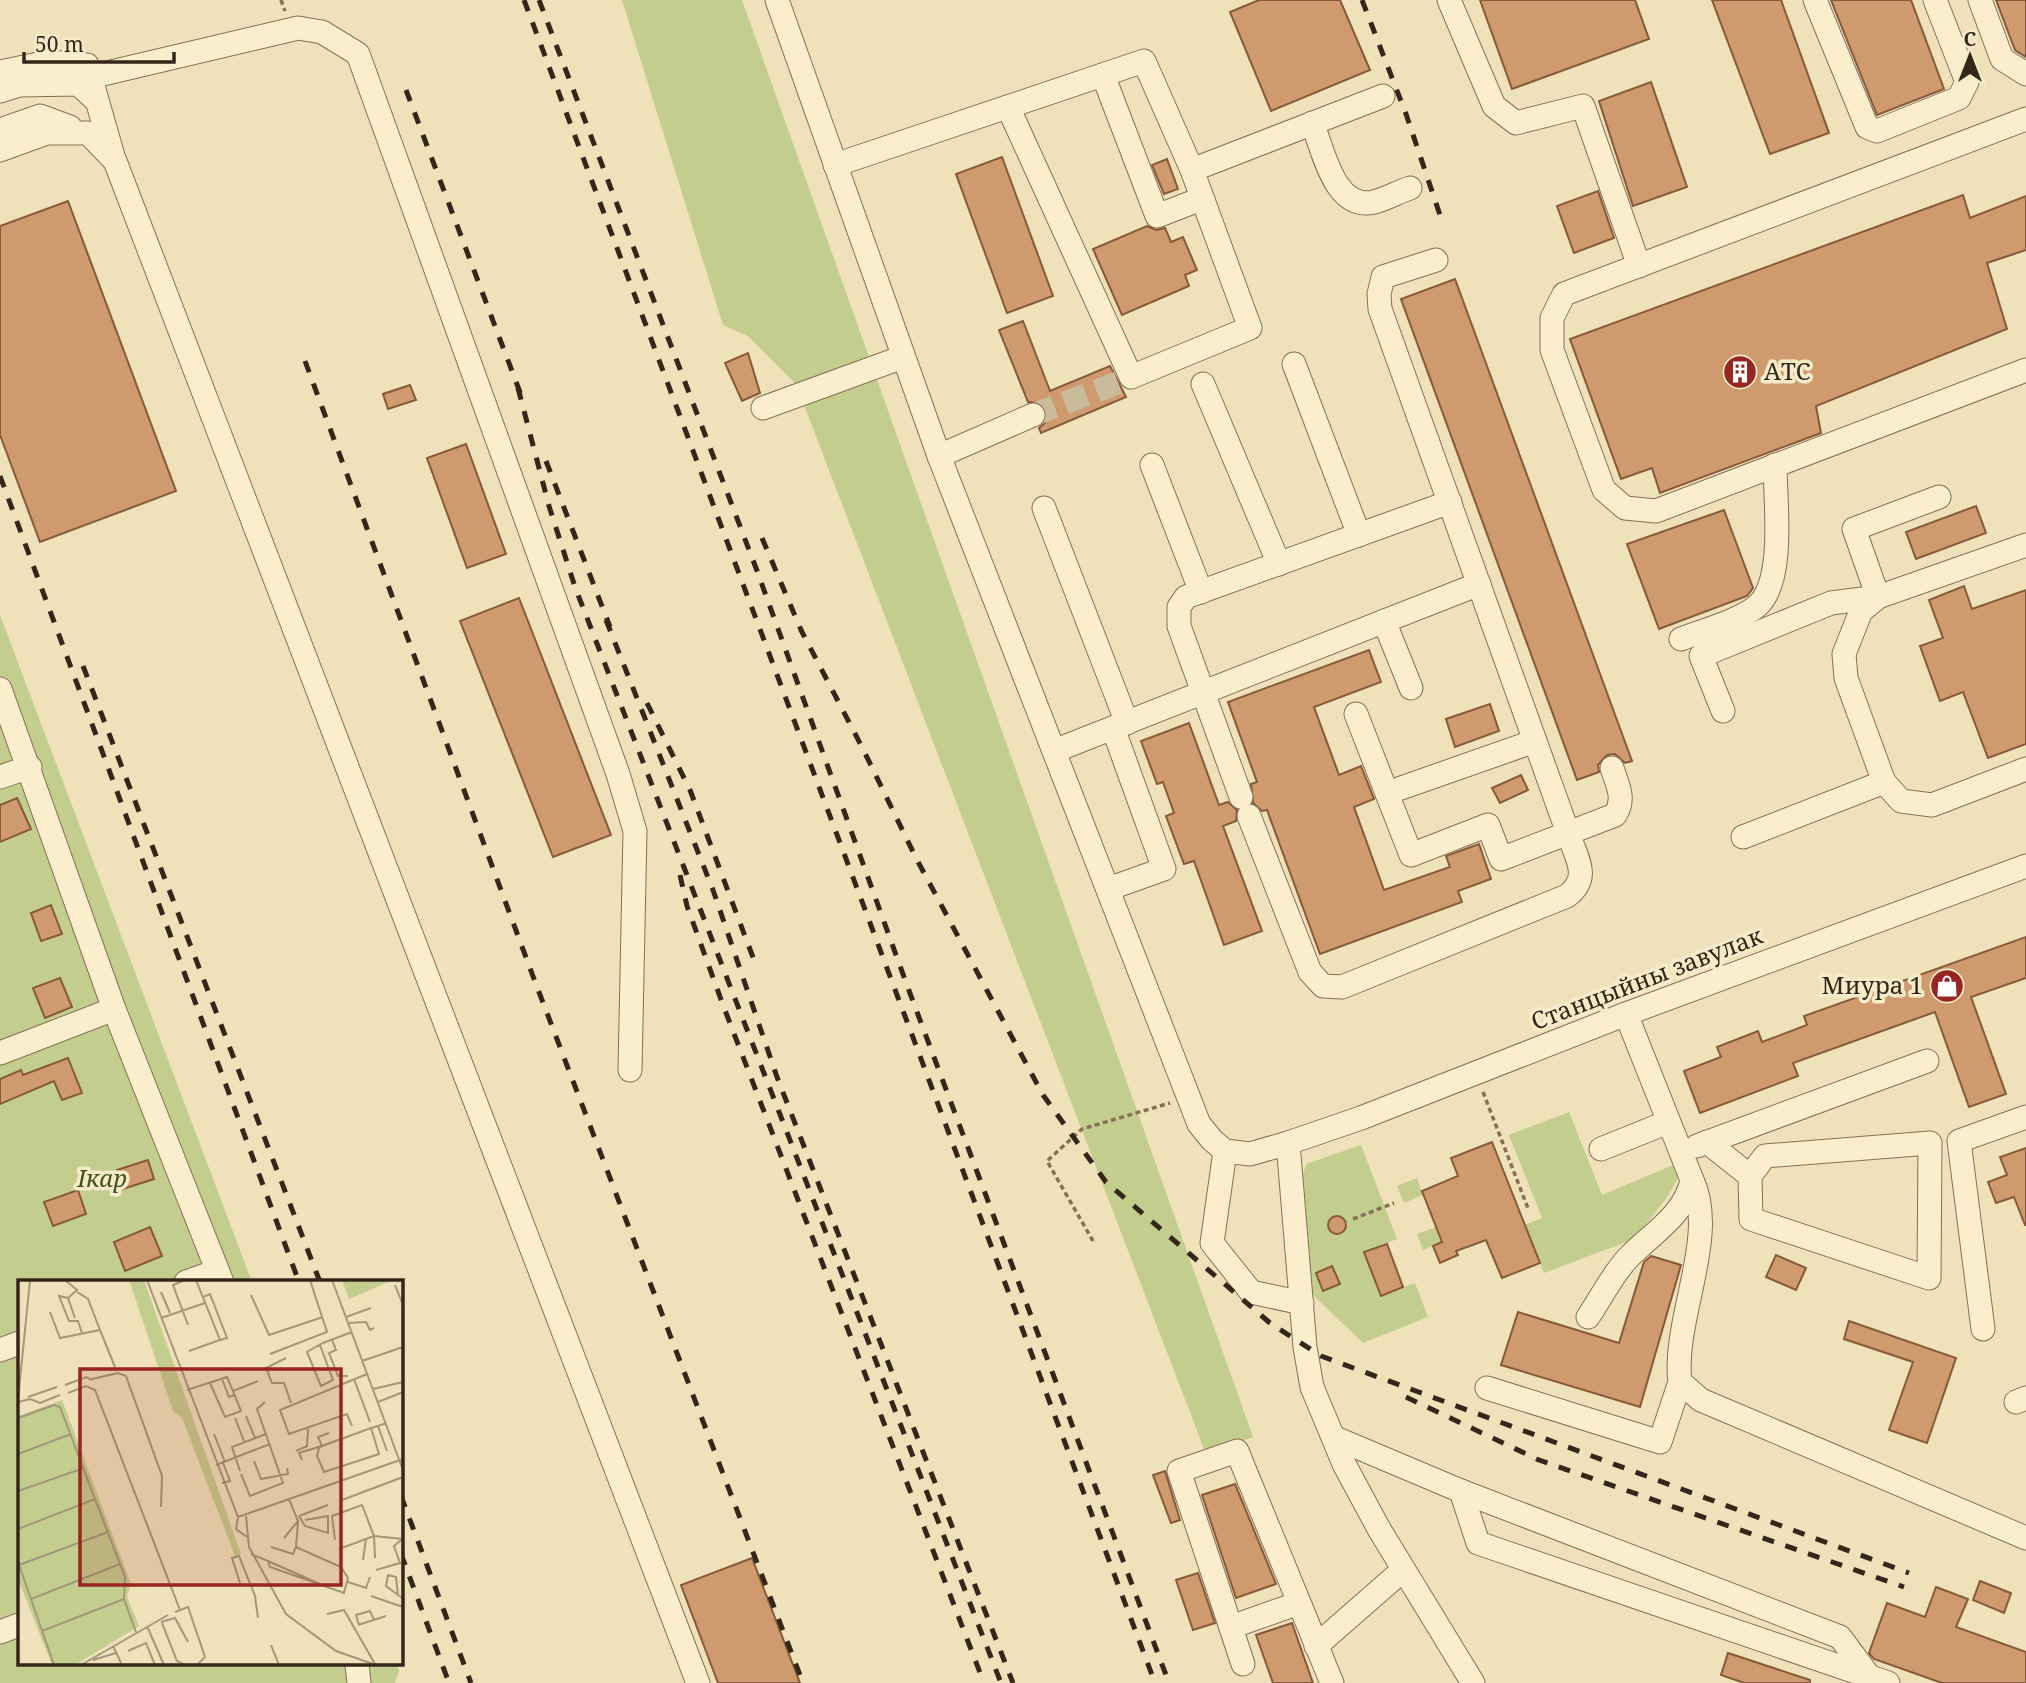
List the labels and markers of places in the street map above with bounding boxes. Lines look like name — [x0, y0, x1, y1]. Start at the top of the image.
building icon: АТС — [1721, 353, 1759, 391]
place label: АТС — [1764, 354, 1811, 387]
shop icon: Миура 1 — [1928, 967, 1966, 1005]
place label: Миура 1 — [1822, 968, 1923, 1001]

